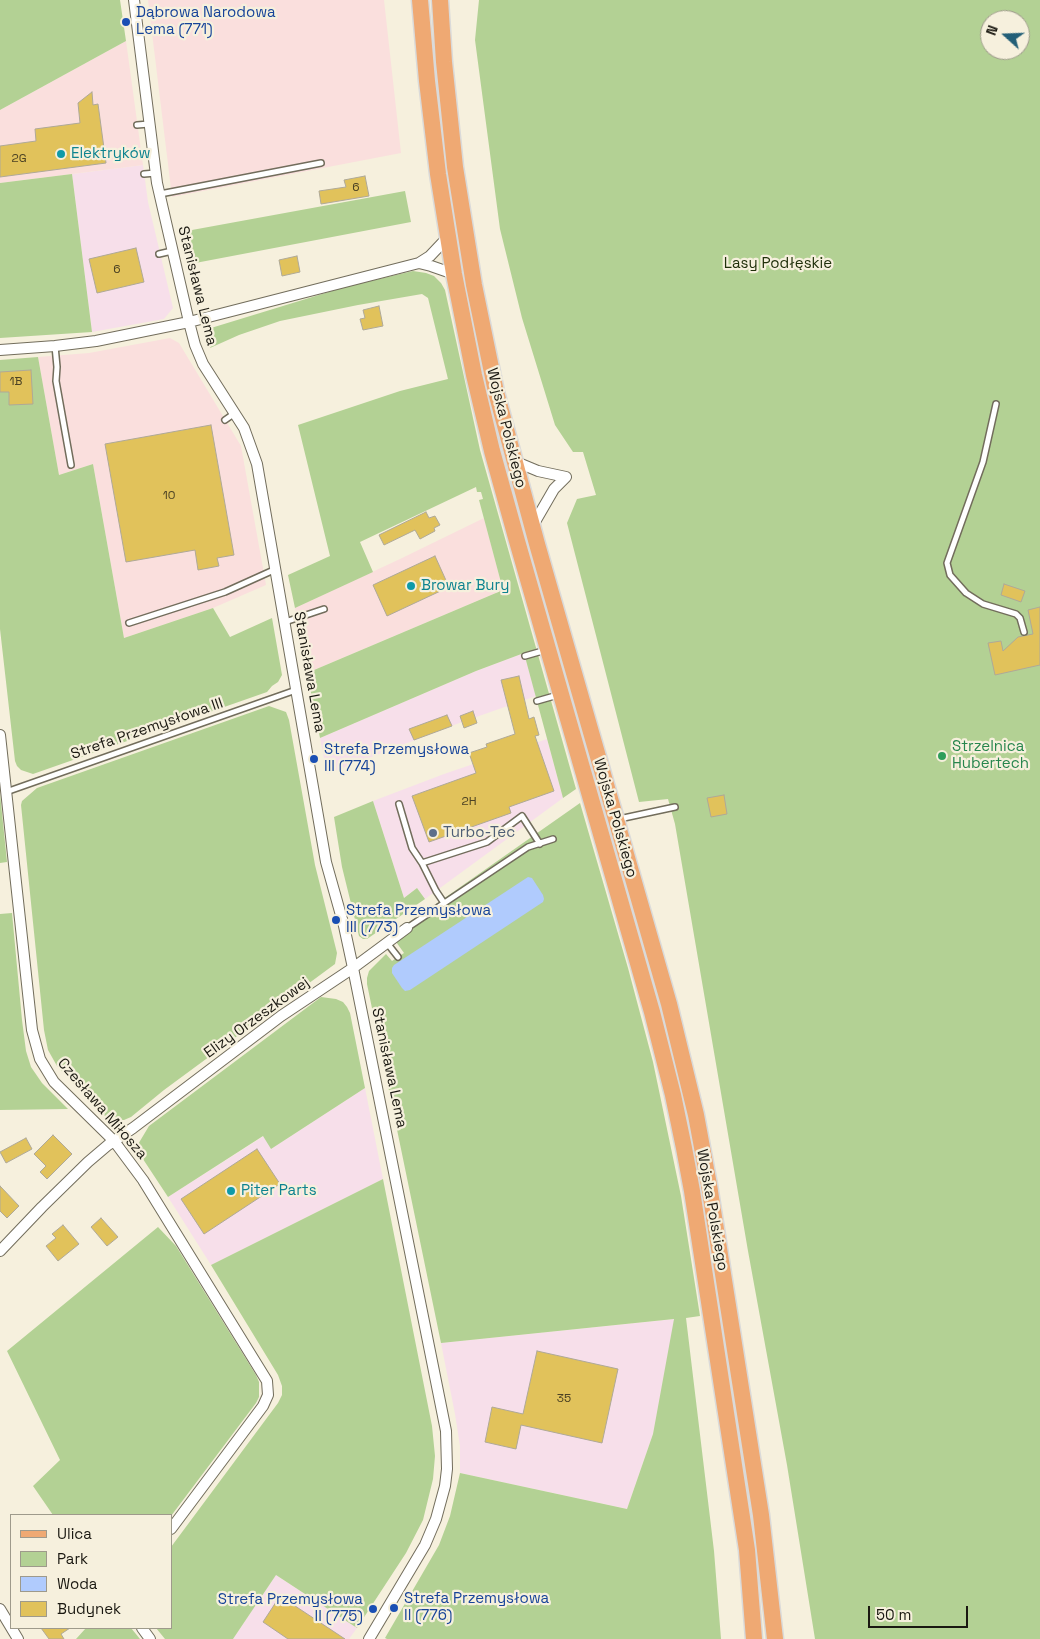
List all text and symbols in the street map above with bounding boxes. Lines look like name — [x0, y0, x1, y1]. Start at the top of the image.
place label: Dąbrowa Narodowa Lema (771) — [136, 4, 276, 39]
north arrow — [980, 10, 1030, 60]
marker: Dąbrowa Narodowa Lema (771) — [120, 16, 132, 28]
text: N — [982, 23, 1002, 38]
place label: Elektryków — [71, 145, 151, 163]
marker: Elektryków — [55, 148, 67, 160]
house number: 2G — [11, 152, 27, 166]
house number: 6 — [352, 181, 360, 195]
street label: Stanisława Lema — [173, 224, 221, 348]
park label: Lasy Podłęskie — [724, 255, 832, 273]
house number: 6 — [113, 263, 121, 277]
street label: Wojska Polskiego — [482, 366, 530, 490]
house number: 1B — [10, 375, 22, 389]
house number: 10 — [163, 489, 175, 503]
place label: Browar Bury — [421, 577, 509, 595]
marker: Browar Bury — [405, 580, 417, 592]
street label: Stanisława Lema — [290, 610, 328, 734]
street label: Strefa Przemysłowa III — [68, 694, 226, 764]
place label: Strzelnica Hubertech — [952, 738, 1029, 773]
place label: Strefa Przemysłowa III (774) — [324, 741, 469, 776]
marker: Strzelnica Hubertech — [936, 750, 948, 762]
marker: Strefa Przemysłowa III (774) — [308, 753, 320, 765]
street label: Wojska Polskiego — [589, 756, 641, 880]
house number: 2H — [461, 795, 477, 809]
place label: Turbo-Tec — [443, 824, 515, 842]
marker: Turbo-Tec — [427, 827, 439, 839]
place label: Strefa Przemysłowa III (773) — [346, 902, 491, 937]
marker: Strefa Przemysłowa III (773) — [330, 914, 342, 926]
street label: Elizy Orzeszkowej — [201, 974, 313, 1062]
street label: Stanisława Lema — [367, 1006, 411, 1130]
street label: Czesława Miłosza — [53, 1055, 151, 1163]
street label: Wojska Polskiego — [692, 1148, 732, 1272]
place label: Piter Parts — [241, 1182, 317, 1200]
marker: Piter Parts — [225, 1185, 237, 1197]
house number: 35 — [557, 1392, 571, 1406]
legend — [10, 1514, 172, 1629]
text: Ulica — [57, 1524, 92, 1543]
text: Park — [57, 1549, 88, 1568]
text: Woda — [57, 1574, 97, 1593]
place label: Strefa Przemysłowa II (776) — [404, 1590, 549, 1625]
place label: Strefa Przemysłowa II (775) — [218, 1591, 363, 1626]
scale bar — [870, 1596, 970, 1628]
text: Budynek — [57, 1599, 121, 1618]
marker: Strefa Przemysłowa II (776) — [388, 1602, 400, 1614]
marker: Strefa Przemysłowa II (775) — [367, 1603, 379, 1615]
text: 50 m — [876, 1605, 911, 1624]

